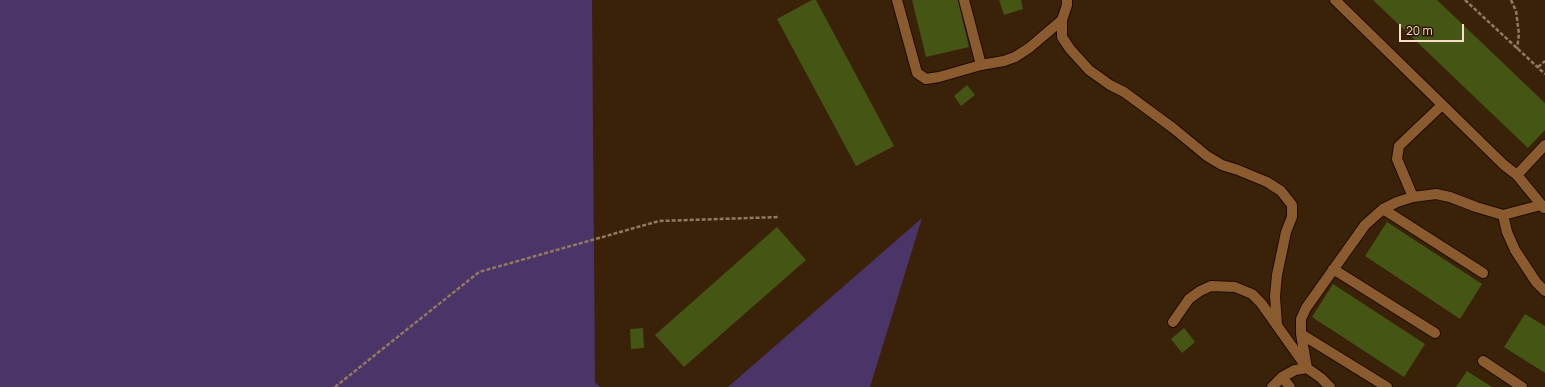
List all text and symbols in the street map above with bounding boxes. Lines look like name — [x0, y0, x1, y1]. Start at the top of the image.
scale bar — [1401, 16, 1466, 42]
text: 20 m — [1406, 22, 1433, 39]

